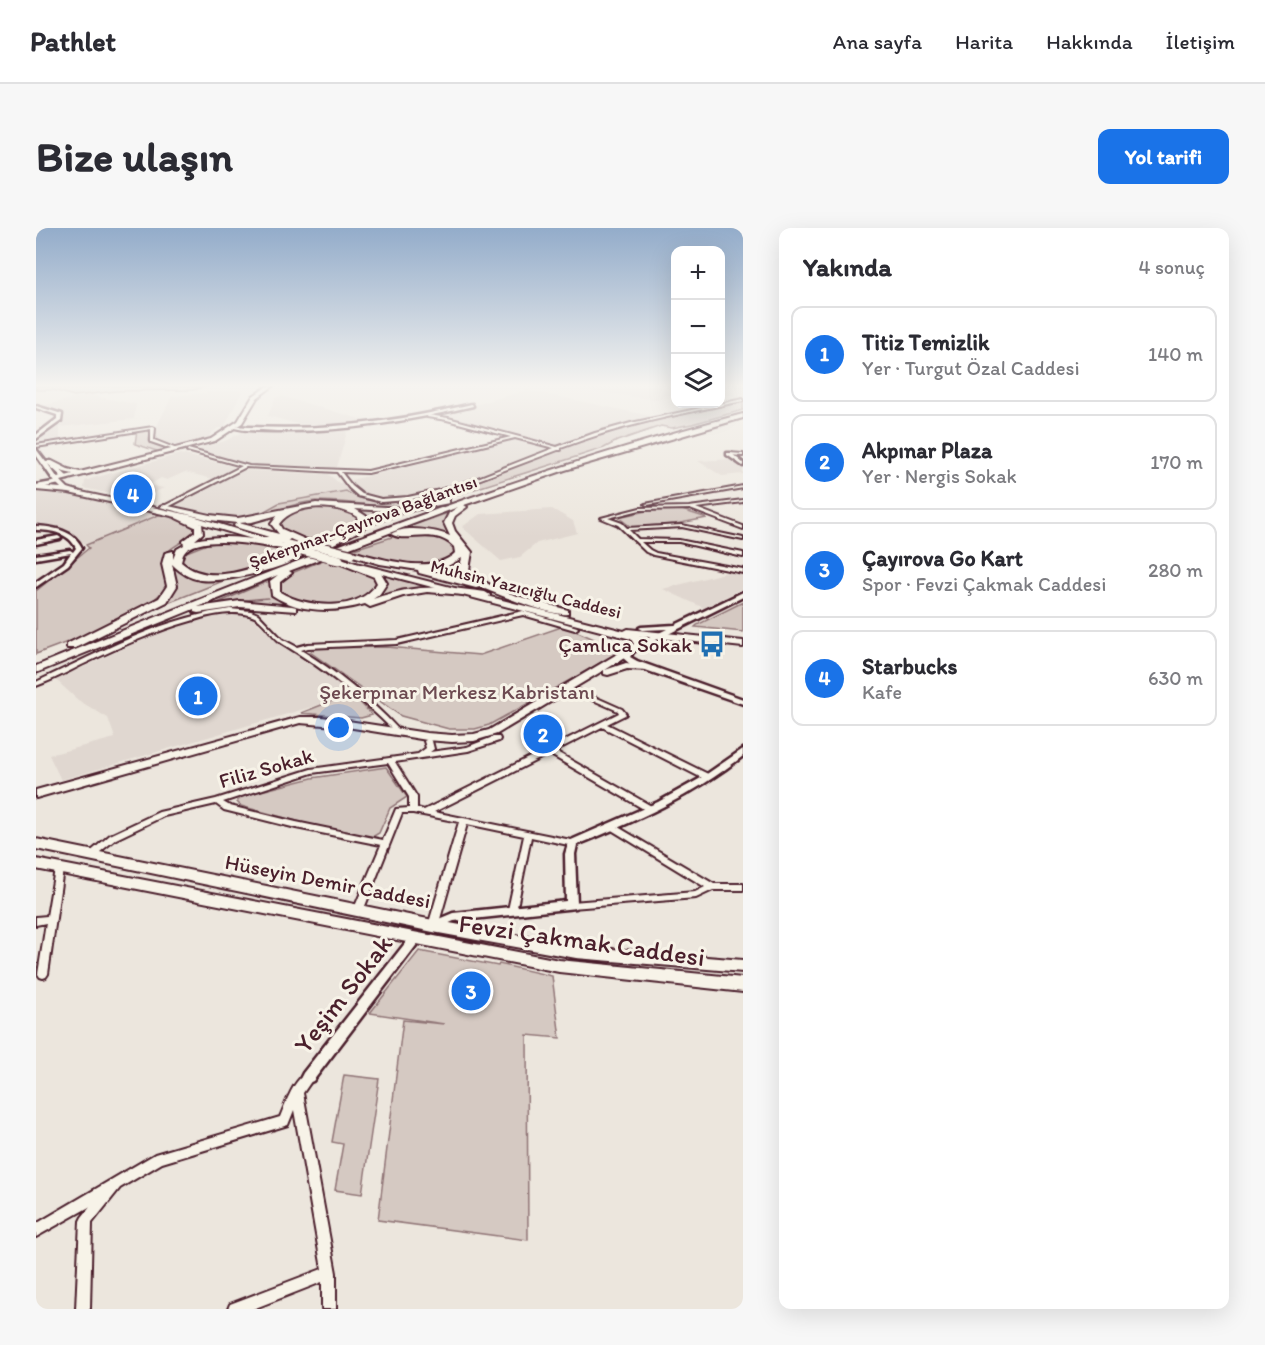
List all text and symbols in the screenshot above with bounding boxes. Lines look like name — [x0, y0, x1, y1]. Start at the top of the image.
text: Pathlet — [30, 24, 116, 58]
text: Ana sayfa — [833, 29, 922, 54]
text: Harita — [955, 29, 1013, 54]
text: Hakkında — [1046, 29, 1133, 54]
text: İletişim — [1166, 29, 1235, 54]
button: Yol tarifi — [1098, 129, 1229, 184]
text: Bize ulaşın — [36, 131, 233, 182]
map controls — [671, 246, 725, 408]
button: + — [671, 246, 725, 300]
text: Yakında — [803, 251, 892, 283]
text: 4 sonuç — [1138, 255, 1205, 279]
button: − — [671, 300, 725, 354]
text: Titiz Temizlik — [862, 329, 989, 356]
text: 1 — [820, 342, 829, 366]
text: 140 m — [1148, 342, 1203, 366]
button: layers — [671, 354, 725, 408]
text: Yer · Turgut Özal Caddesi — [862, 356, 1080, 380]
text: Akpınar Plaza — [862, 437, 992, 464]
text: 2 — [819, 450, 830, 474]
text: 170 m — [1150, 450, 1203, 474]
text: Yer · Nergis Sokak — [862, 464, 1017, 488]
street label: Şekerpınar-Çayırova Bağlantısı — [246, 470, 480, 574]
pin: 4 — [114, 472, 152, 516]
text: Çayırova Go Kart — [862, 545, 1023, 572]
street label: Muhsin Yazıcığlu Caddesi — [428, 555, 624, 623]
text: 3 — [819, 558, 830, 582]
text: 280 m — [1148, 558, 1203, 582]
text: Spor · Fevzi Çakmak Caddesi — [862, 572, 1106, 596]
bus stop icon: Çamlıca Sokak — [697, 629, 727, 659]
place label: Çamlıca Sokak — [558, 632, 692, 657]
text: Starbucks — [862, 653, 957, 680]
text: 4 — [818, 666, 831, 690]
text: 630 m — [1148, 666, 1203, 690]
pin: 1 — [178, 674, 218, 718]
park label: Şekerpınar Merkesz Kabristanı — [319, 679, 595, 704]
text: Kafe — [862, 680, 902, 704]
pin: 2 — [524, 712, 562, 756]
your location — [324, 713, 353, 742]
street label: Filiz Sokak — [216, 743, 316, 793]
street label: Hüseyin Demir Caddesi — [223, 849, 433, 913]
street label: Fevzi Çakmak Caddesi — [457, 907, 707, 973]
street label: Yeşim Sokak — [287, 928, 399, 1059]
pin: 3 — [452, 968, 490, 1014]

